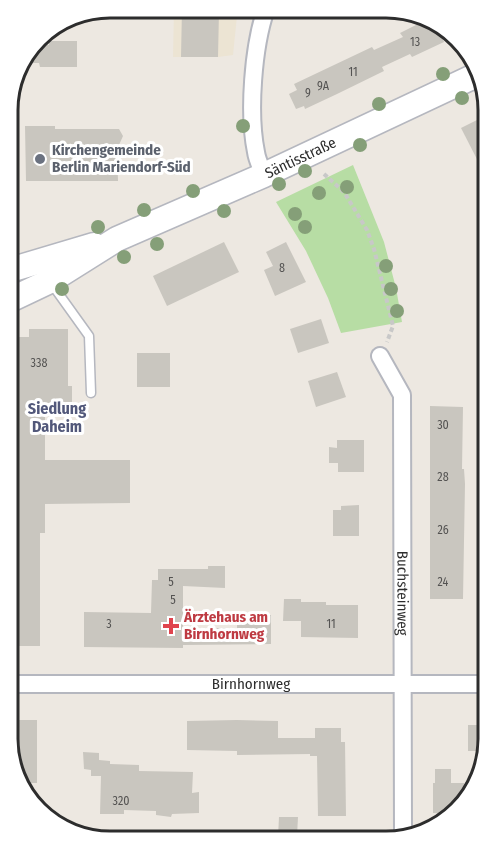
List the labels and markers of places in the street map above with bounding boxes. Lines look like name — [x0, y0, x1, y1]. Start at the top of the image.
place label: Kirchengemeinde Berlin Mariendorf-Süd — [52, 141, 191, 176]
marker: Kirchengemeinde Berlin Mariendorf-Süd — [33, 152, 47, 166]
place label: Ärztehaus am Birnhornweg — [183, 608, 268, 643]
marker: Ärztehaus am Birnhornweg — [162, 617, 180, 635]

